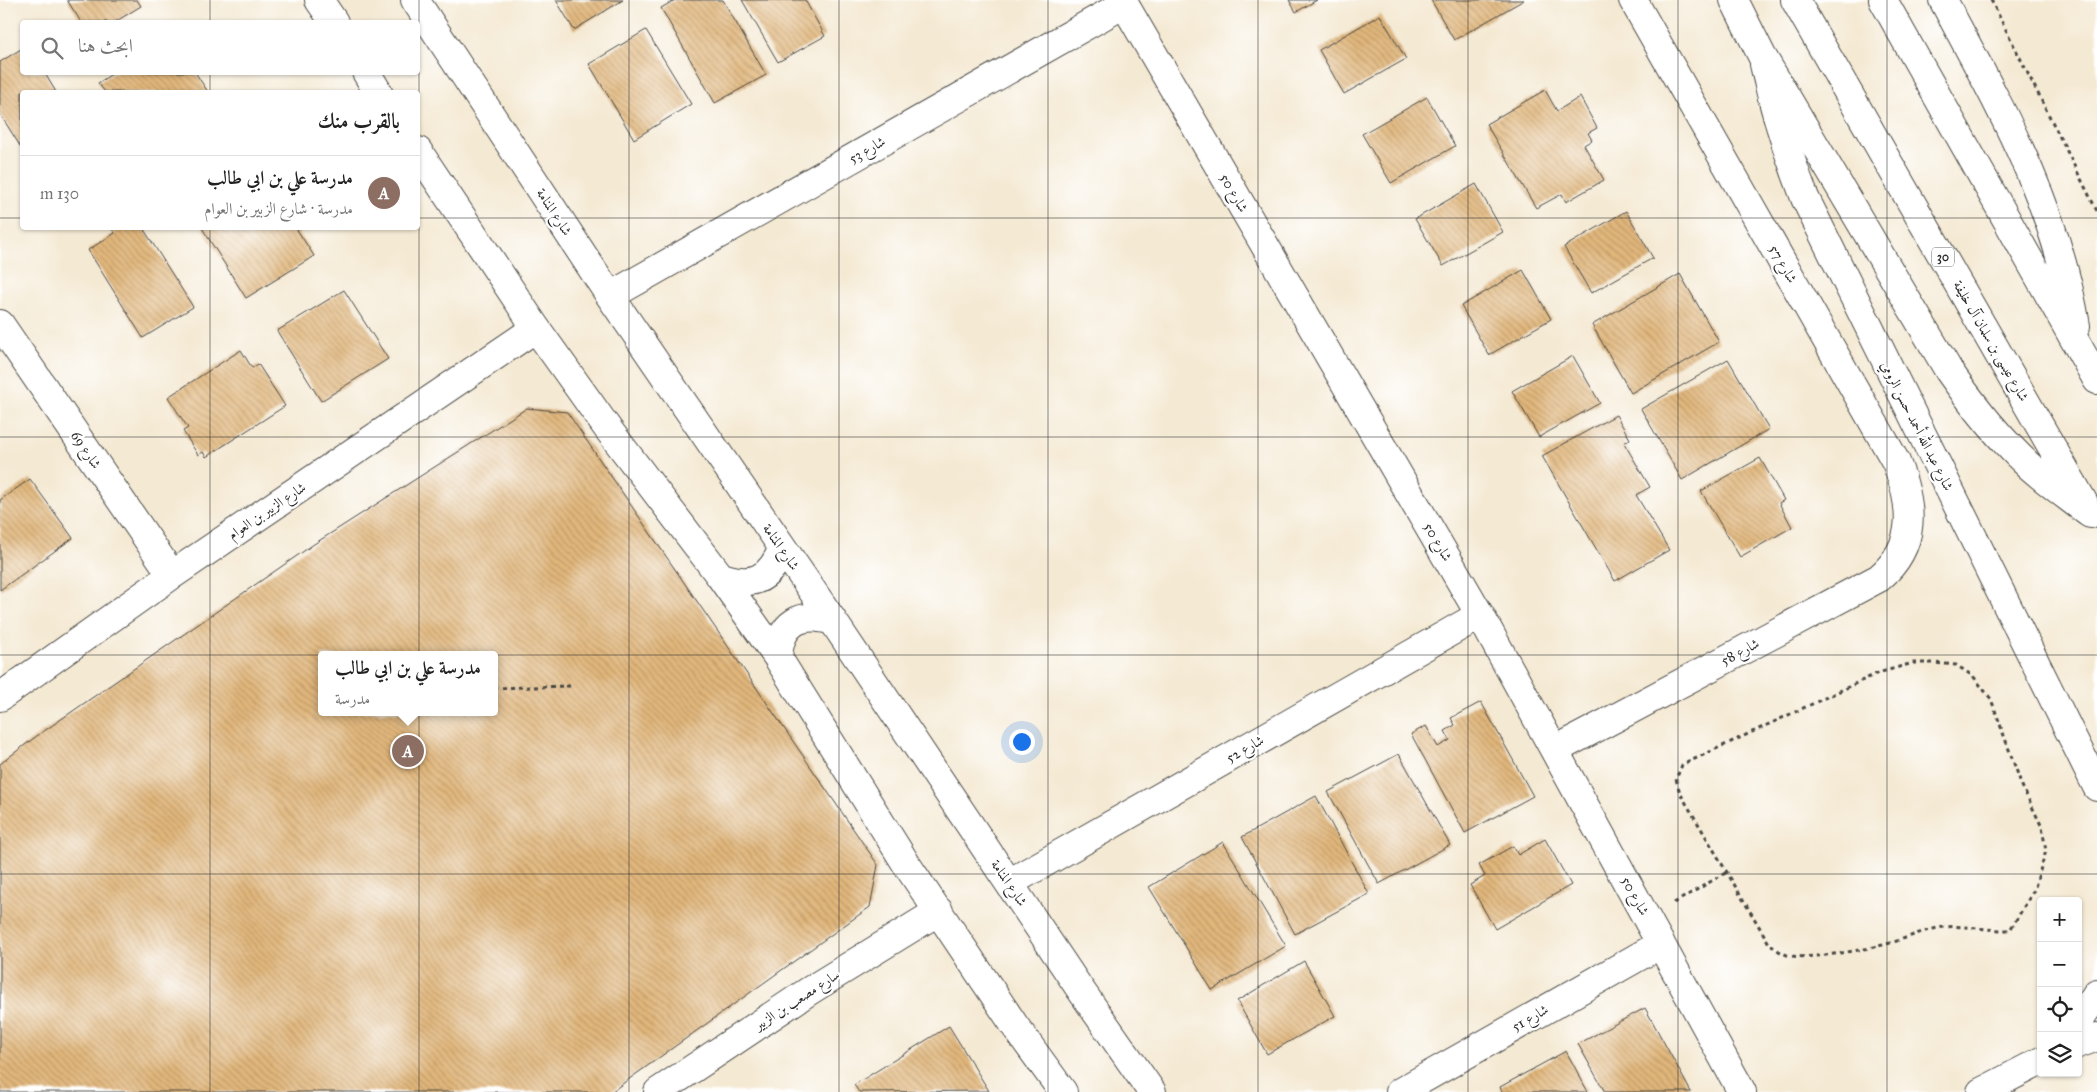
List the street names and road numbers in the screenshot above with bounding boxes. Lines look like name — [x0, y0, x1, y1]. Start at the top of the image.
street label: شارع 53 — [846, 133, 890, 170]
street label: شارع 50 — [1214, 171, 1252, 217]
street label: شارع المنامة — [530, 185, 576, 240]
street label: شارع 57 — [1763, 242, 1801, 288]
road number: 30 — [1932, 248, 1954, 266]
street label: شارع عيسى بن سلمان آل خليفة — [1947, 278, 2033, 406]
street label: شارع عبد الله أحمد حسن الرومي — [1874, 357, 1960, 495]
street label: شارع 69 — [65, 428, 105, 474]
street label: شارع الزبير بن العوام — [225, 479, 311, 547]
street label: شارع 50 — [1418, 520, 1456, 566]
street label: شارع المنامة — [756, 521, 803, 575]
street label: شارع 58 — [1718, 635, 1764, 672]
street label: شارع 52 — [1223, 731, 1268, 769]
street label: شارع المنامة — [985, 856, 1031, 911]
street label: شارع 50 — [1615, 874, 1653, 920]
street label: سارع مصعب بن الزبير — [749, 966, 845, 1038]
street label: شارع 51 — [1509, 1001, 1553, 1038]

